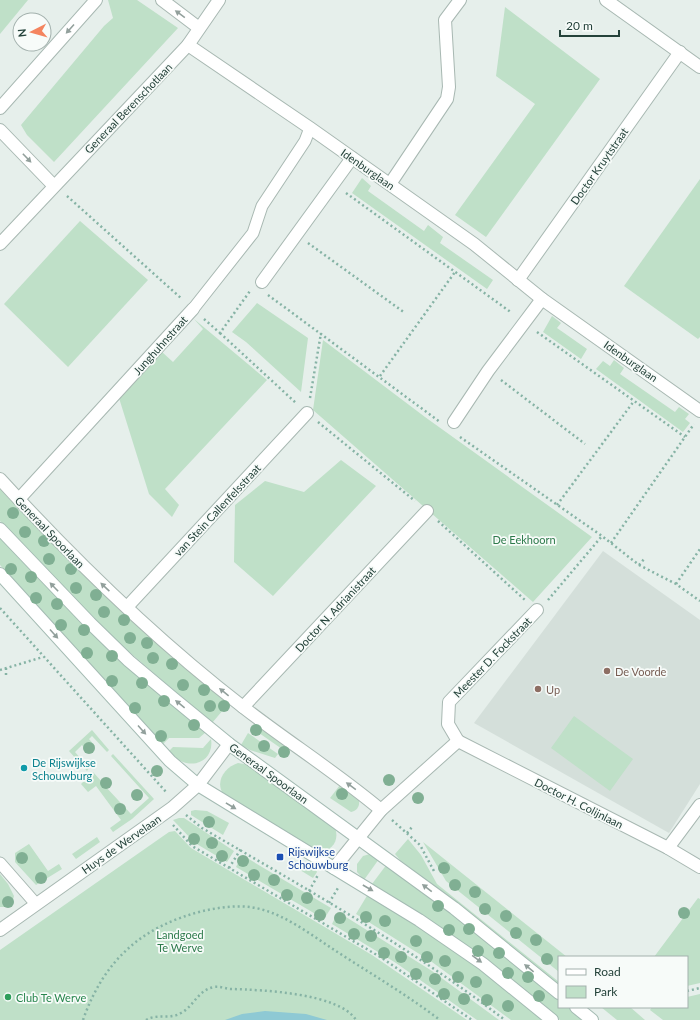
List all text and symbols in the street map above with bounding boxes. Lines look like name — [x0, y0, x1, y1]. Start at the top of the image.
one-way arrow — [175, 10, 186, 18]
north arrow — [12, 12, 52, 52]
scale bar — [560, 12, 619, 38]
text: 20 m — [566, 18, 593, 33]
one-way arrow — [65, 24, 74, 34]
text: N — [15, 28, 28, 38]
street label: Generaal Berenschotlaan — [81, 60, 175, 156]
street label: Doctor Kruytstraat — [568, 125, 630, 207]
street label: Idenburglaan — [339, 146, 397, 192]
one-way arrow — [22, 153, 32, 163]
street label: Junghuhnstraat — [130, 313, 190, 377]
street label: Idenburglaan — [602, 338, 660, 384]
street label: van Stein Callenfelsstraat — [171, 461, 263, 559]
street label: Generaal Spoorlaan — [13, 494, 87, 570]
park label: De Eekhoorn — [492, 533, 556, 546]
street label: Doctor N. Adrianistraat — [292, 564, 378, 654]
one-way arrow — [49, 582, 59, 592]
one-way arrow — [100, 583, 110, 592]
street label: Meester D. Fockstraat — [450, 614, 534, 700]
one-way arrow — [50, 629, 59, 639]
place label: De Voorde — [615, 665, 667, 678]
marker: De Voorde — [602, 666, 612, 676]
place label: Up — [546, 683, 560, 696]
marker: Up — [533, 684, 543, 694]
one-way arrow — [218, 688, 229, 696]
one-way arrow — [175, 699, 186, 708]
one-way arrow — [137, 725, 147, 735]
street label: Generaal Spoorlaan — [227, 740, 311, 806]
place label: De Rijswijkse Schouwburg — [32, 756, 96, 782]
marker: De Rijswijkse Schouwburg — [19, 763, 29, 773]
street label: Doctor H. Colijnlaan — [533, 775, 625, 831]
one-way arrow — [345, 782, 356, 790]
one-way arrow — [225, 803, 237, 810]
street label: Huys de Wervelaan — [79, 812, 163, 876]
place label: Rijswijkse Schouwburg — [288, 845, 349, 871]
marker: Rijswijkse Schouwburg — [275, 852, 285, 862]
one-way arrow — [362, 884, 374, 891]
one-way arrow — [421, 884, 432, 892]
park label: Landgoed Te Werve — [156, 928, 204, 954]
one-way arrow — [471, 955, 482, 963]
legend — [558, 956, 688, 1008]
one-way arrow — [523, 964, 534, 973]
text: Road — [594, 964, 621, 979]
text: Park — [594, 984, 618, 999]
place label: Club Te Werve — [16, 991, 86, 1004]
marker: Club Te Werve — [3, 992, 13, 1002]

